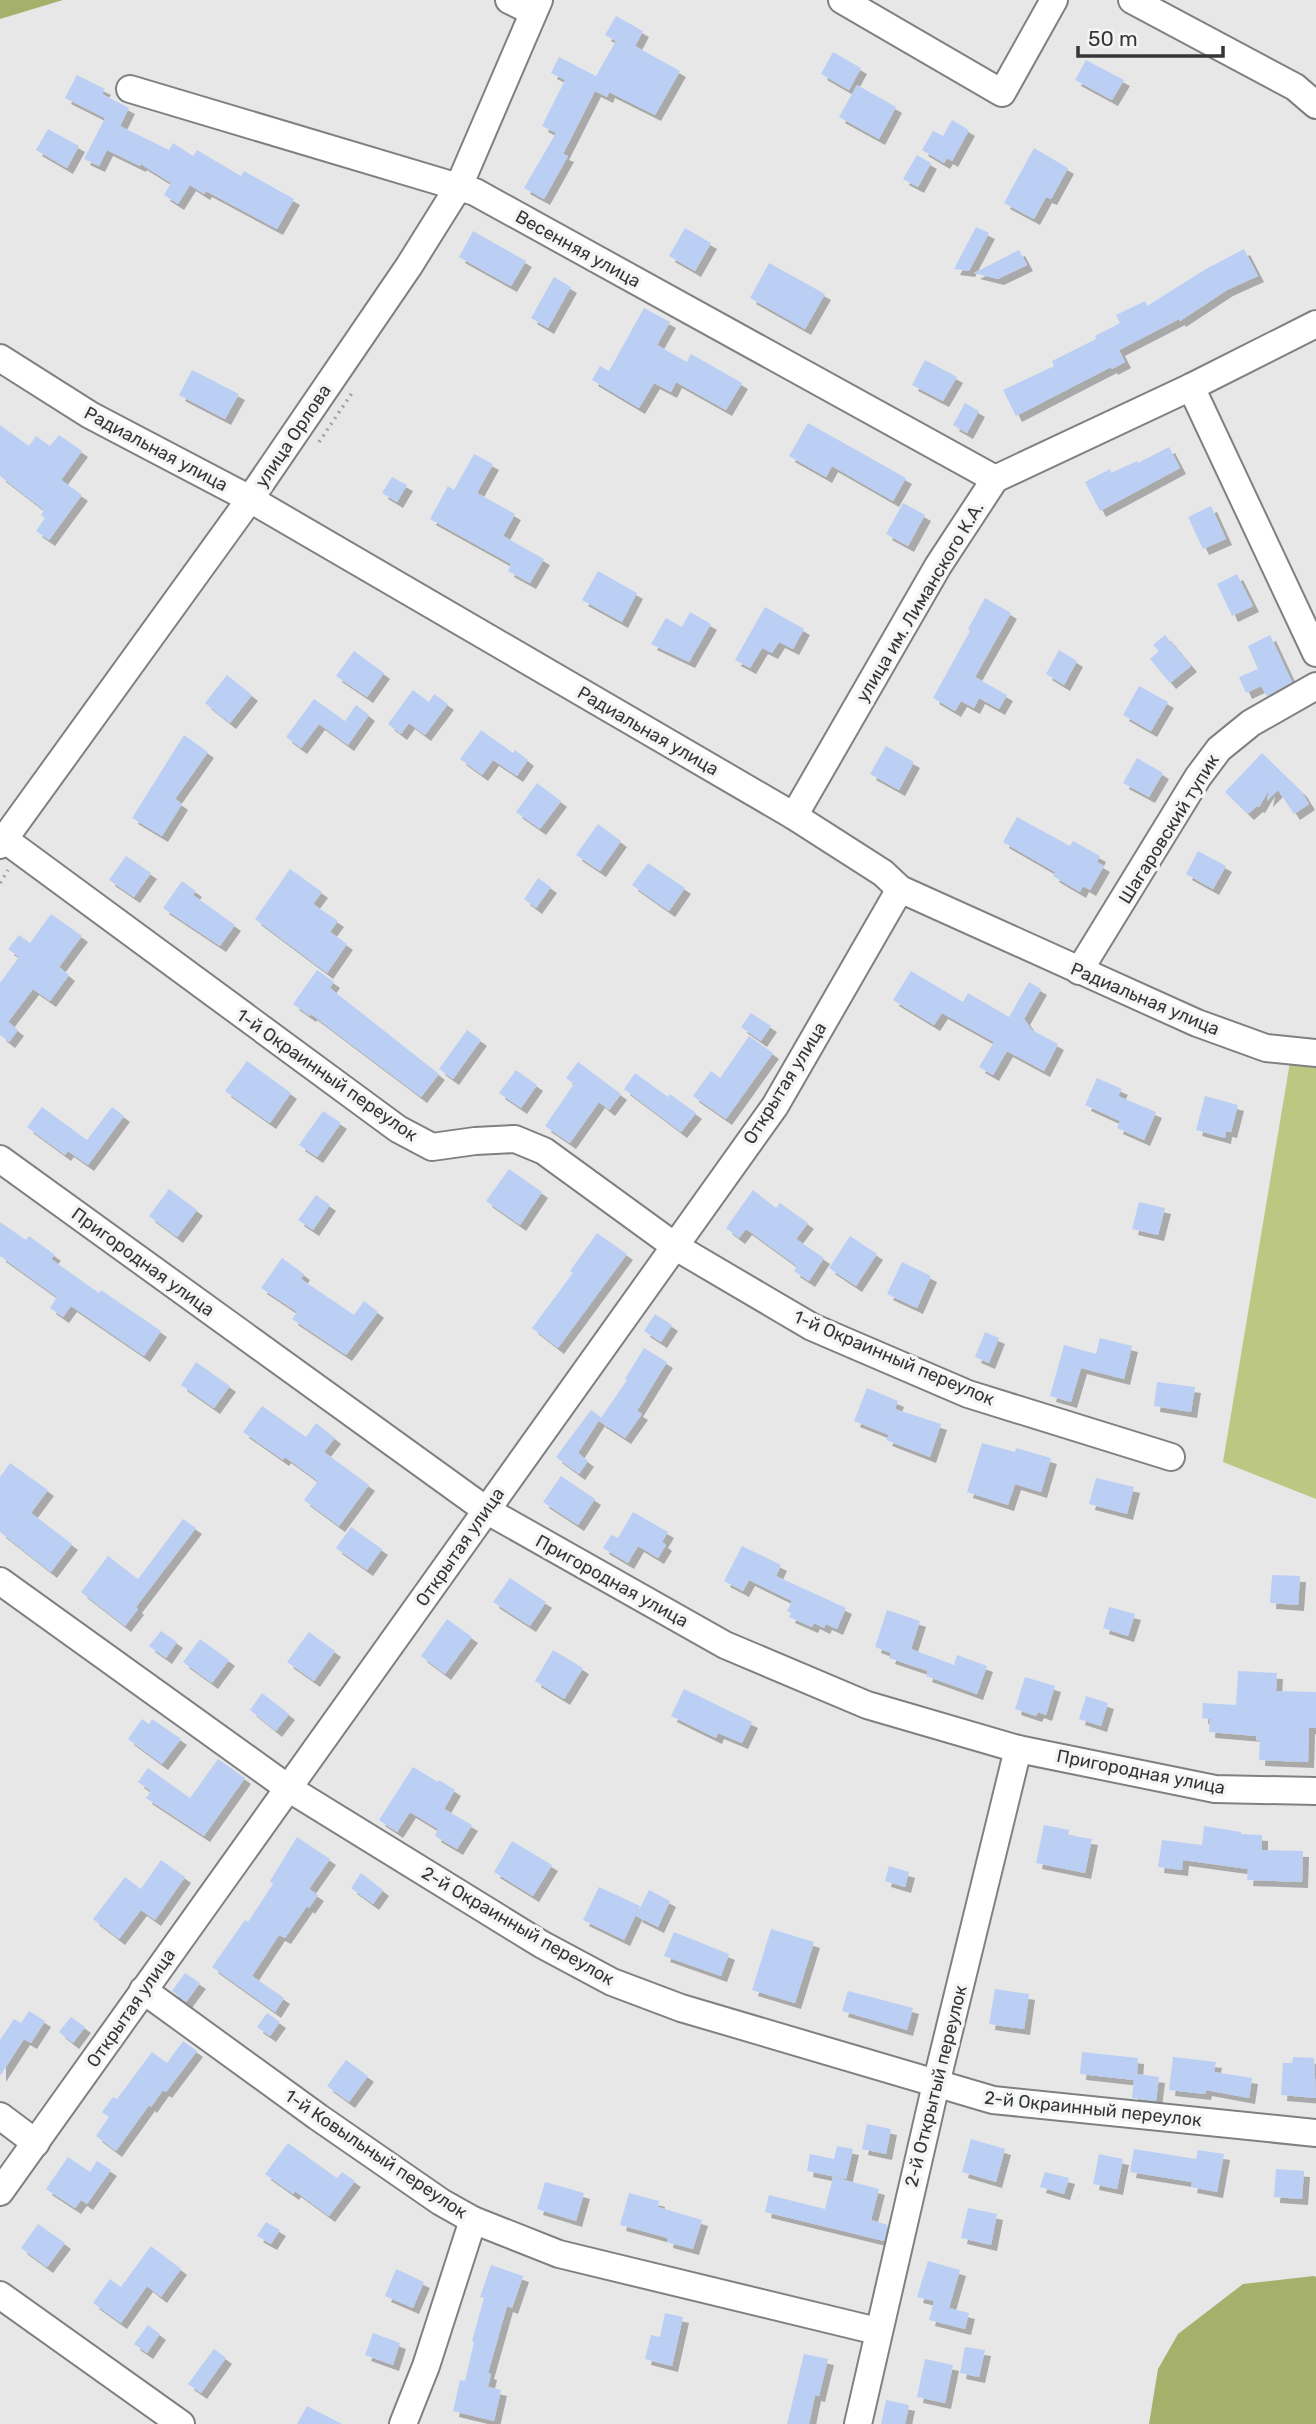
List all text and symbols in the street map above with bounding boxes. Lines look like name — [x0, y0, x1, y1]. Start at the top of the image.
scale bar — [1078, 14, 1223, 58]
text: 50 m — [1088, 26, 1138, 51]
street label: Весенняя улица — [512, 205, 644, 293]
street label: улица Орлова — [250, 380, 336, 492]
street label: Радиальная улица — [80, 402, 232, 496]
street label: улица им. Лиманского К.А. — [851, 498, 989, 706]
street label: Радиальная улица — [573, 682, 723, 780]
street label: Шагаровский тупик — [1114, 750, 1224, 908]
street label: Радиальная улица — [1067, 958, 1223, 1040]
street label: 1-й Окраинный переулок — [232, 1004, 422, 1146]
street label: Открытая улица — [739, 1018, 831, 1148]
street label: Пригородная улица — [67, 1203, 219, 1321]
street label: 1-й Окраинный переулок — [790, 1306, 998, 1410]
street label: Открытая улица — [411, 1483, 509, 1611]
street label: Пригородная улица — [532, 1530, 692, 1632]
street label: Пригородная улица — [1055, 1745, 1227, 1799]
street label: 2-й Окраинный переулок — [418, 1862, 618, 1990]
street label: Открытая улица — [82, 1944, 180, 2072]
street label: 2-й Открытый переулок — [900, 1983, 972, 2189]
street label: 1-й Ковыльный переулок — [281, 2085, 472, 2224]
street label: 2-й Окраинный переулок — [983, 2087, 1203, 2131]

